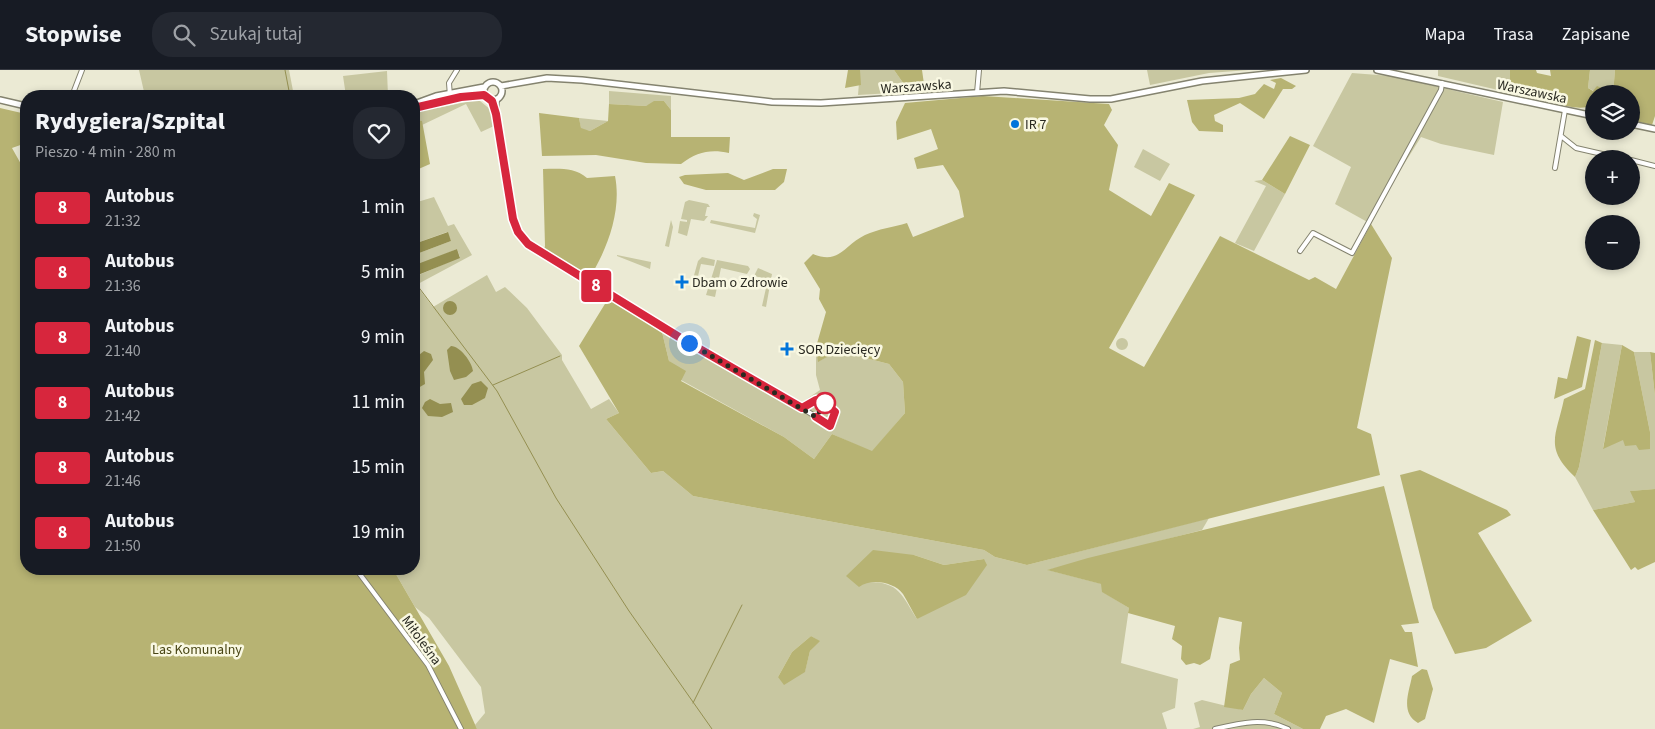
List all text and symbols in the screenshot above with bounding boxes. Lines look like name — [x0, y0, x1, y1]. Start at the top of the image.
search box — [152, 12, 502, 57]
text: Stopwise — [25, 17, 122, 52]
icon: search — [170, 21, 198, 49]
text: Szukaj tutaj — [210, 21, 302, 48]
text: Mapa — [1424, 22, 1465, 47]
text: Trasa — [1493, 22, 1534, 47]
text: Zapisane — [1562, 22, 1630, 47]
street label: Warszawska — [880, 75, 952, 99]
street label: Warszawska — [1495, 75, 1569, 109]
map controls — [1585, 85, 1640, 270]
button: layers — [1585, 85, 1640, 140]
text: Rydygiera/Szpital — [35, 104, 225, 139]
button: heart — [353, 107, 405, 159]
place label: IR 7 — [1025, 115, 1046, 135]
marker: IR 7 — [1009, 118, 1021, 130]
text: Pieszo · 4 min · 280 m — [35, 141, 176, 163]
button: + — [1585, 150, 1640, 205]
text: Autobus — [105, 183, 174, 210]
text: 1 min — [361, 194, 405, 221]
text: 8 — [58, 195, 67, 220]
text: 21:32 — [105, 210, 141, 232]
button: − — [1585, 215, 1640, 270]
text: Autobus — [105, 248, 174, 275]
text: 5 min — [361, 259, 405, 286]
text: 8 — [58, 260, 67, 285]
line badge: 8 — [580, 270, 612, 302]
text: 8 — [591, 273, 601, 298]
place label: Dbam o Zdrowie — [692, 273, 788, 293]
text: 21:36 — [105, 275, 141, 297]
marker: Dbam o Zdrowie — [676, 276, 688, 288]
text: Autobus — [105, 313, 174, 340]
text: 9 min — [361, 324, 405, 351]
text: 8 — [58, 325, 67, 350]
your location — [677, 331, 702, 356]
text: 21:40 — [105, 340, 141, 362]
place label: SOR Dziecięcy — [798, 340, 881, 360]
marker: SOR Dziecięcy — [780, 342, 794, 356]
text: Autobus — [105, 378, 174, 405]
text: 11 min — [351, 389, 405, 416]
text: 8 — [58, 390, 67, 415]
unlabelled marker — [814, 392, 836, 414]
text: 21:42 — [105, 405, 141, 427]
text: Autobus — [105, 443, 174, 470]
text: 15 min — [351, 454, 405, 481]
text: 8 — [58, 455, 67, 480]
text: 21:46 — [105, 470, 141, 492]
text: Autobus — [105, 508, 174, 535]
text: 19 min — [351, 519, 405, 546]
text: 8 — [58, 520, 67, 545]
text: 21:50 — [105, 535, 141, 557]
street label: Miłoleśna — [397, 612, 446, 669]
park label: Las Komunalny — [152, 640, 242, 660]

